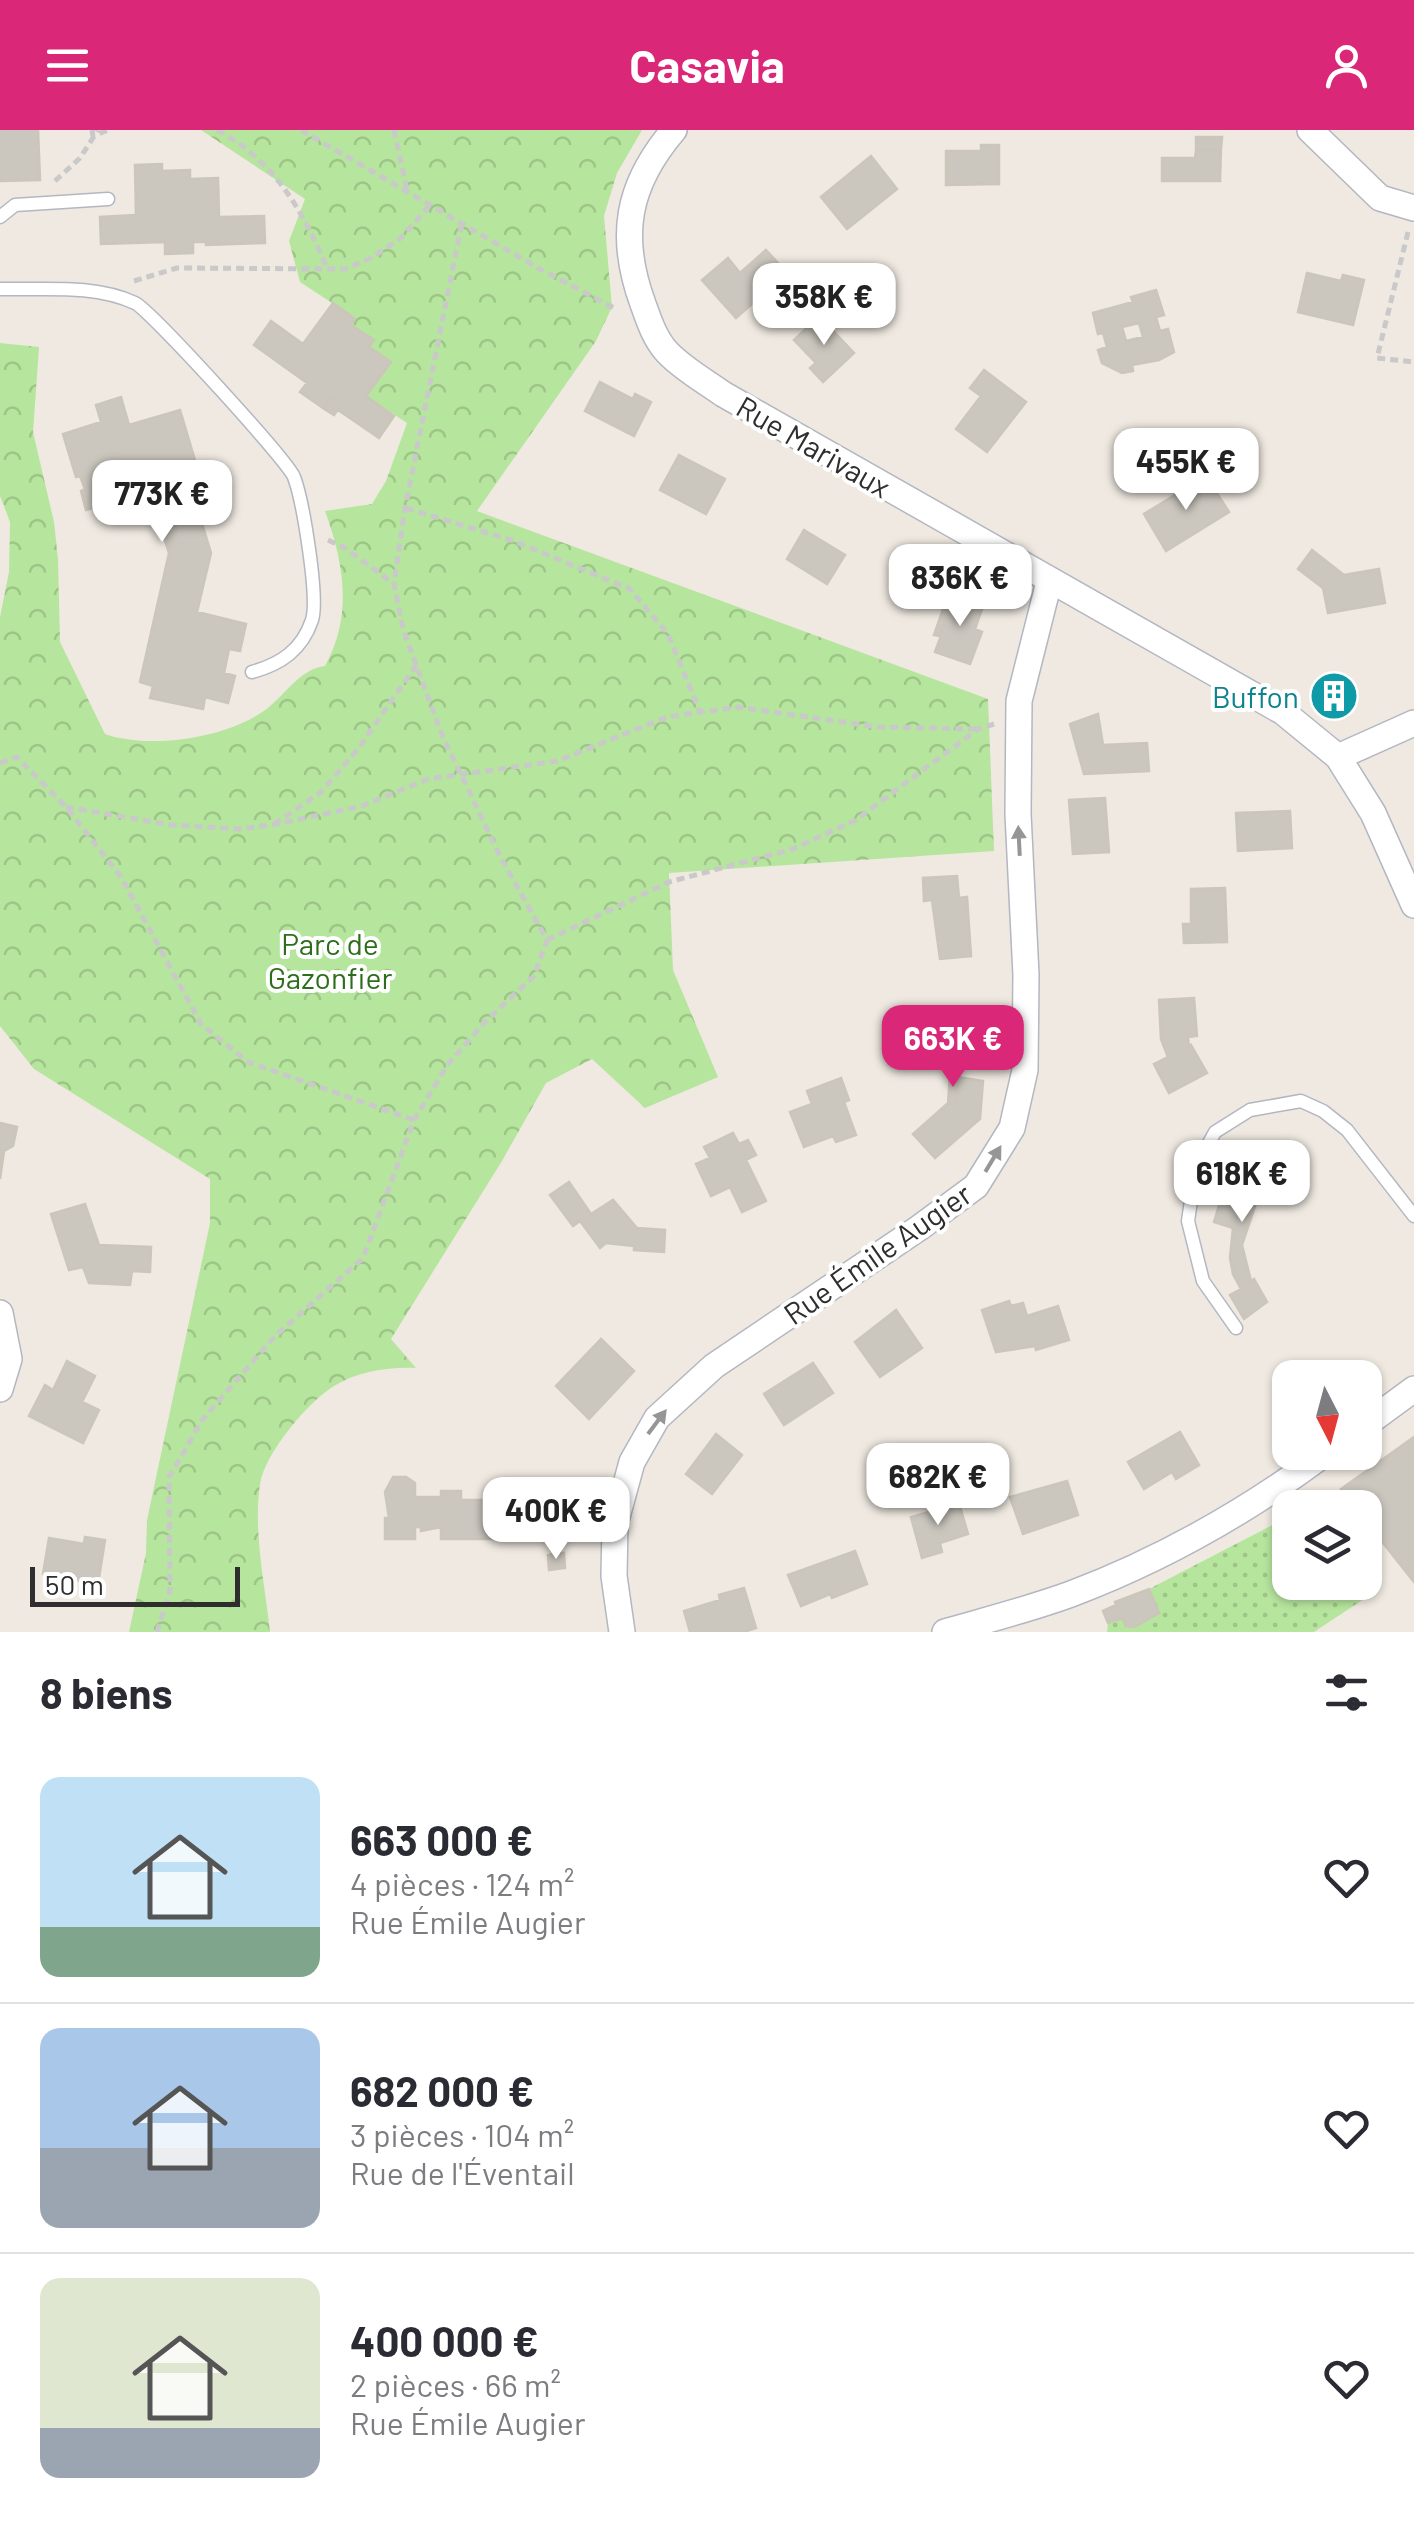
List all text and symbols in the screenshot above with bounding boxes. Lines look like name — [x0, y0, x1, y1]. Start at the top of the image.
icon: menu — [40, 38, 95, 93]
text: Casavia — [629, 38, 785, 92]
icon: person — [1319, 38, 1374, 93]
pin: 358K € — [743, 263, 905, 348]
text: 358K € — [775, 276, 873, 314]
street label: Rue Marivaux — [731, 388, 897, 504]
pin: 455K € — [1105, 428, 1267, 513]
text: 455K € — [1136, 441, 1236, 479]
pin: 773K € — [81, 460, 243, 545]
text: 773K € — [114, 473, 210, 511]
pin: 836K € — [879, 544, 1041, 629]
text: 836K € — [911, 557, 1009, 595]
building icon: Buffon — [1308, 670, 1360, 722]
place label: Buffon — [1212, 678, 1299, 714]
one-way arrow — [1011, 824, 1027, 856]
park label: Parc de Gazonfier — [268, 925, 392, 995]
pin: 663K € — [872, 1005, 1034, 1090]
text: 663K € — [904, 1018, 1002, 1056]
pin: 618K € — [1161, 1140, 1323, 1225]
one-way arrow — [984, 1145, 1001, 1173]
text: 618K € — [1196, 1153, 1288, 1191]
street label: Rue Émile Augier — [776, 1175, 978, 1331]
north arrow — [1272, 1360, 1382, 1470]
map controls — [1272, 1360, 1382, 1600]
one-way arrow — [647, 1409, 667, 1435]
pin: 682K € — [857, 1443, 1019, 1528]
text: 682K € — [888, 1456, 988, 1494]
pin: 400K € — [475, 1477, 637, 1562]
text: 400K € — [505, 1490, 607, 1528]
button: layers — [1272, 1490, 1382, 1600]
scale bar — [30, 1562, 240, 1606]
text: 50 m — [45, 1567, 104, 1601]
icon: filters — [1319, 1665, 1374, 1720]
text: 8 biens — [40, 1667, 173, 1717]
text: 663 000 € — [350, 1814, 533, 1864]
icon: home — [120, 1817, 240, 1937]
icon: heart — [1319, 1850, 1374, 1905]
text: 4 pièces · 124 m² — [350, 1864, 574, 1902]
text: Rue Émile Augier — [350, 1902, 586, 1940]
text: 682 000 € — [350, 2065, 534, 2115]
icon: home — [120, 2068, 240, 2188]
icon: heart — [1319, 2101, 1374, 2156]
text: 3 pièces · 104 m² — [350, 2115, 574, 2153]
text: Rue de l'Éventail — [350, 2153, 575, 2191]
text: 400 000 € — [350, 2315, 539, 2365]
icon: home — [120, 2318, 240, 2438]
icon: heart — [1319, 2351, 1374, 2406]
text: 2 pièces · 66 m² — [350, 2365, 561, 2403]
text: Rue Émile Augier — [350, 2403, 586, 2441]

